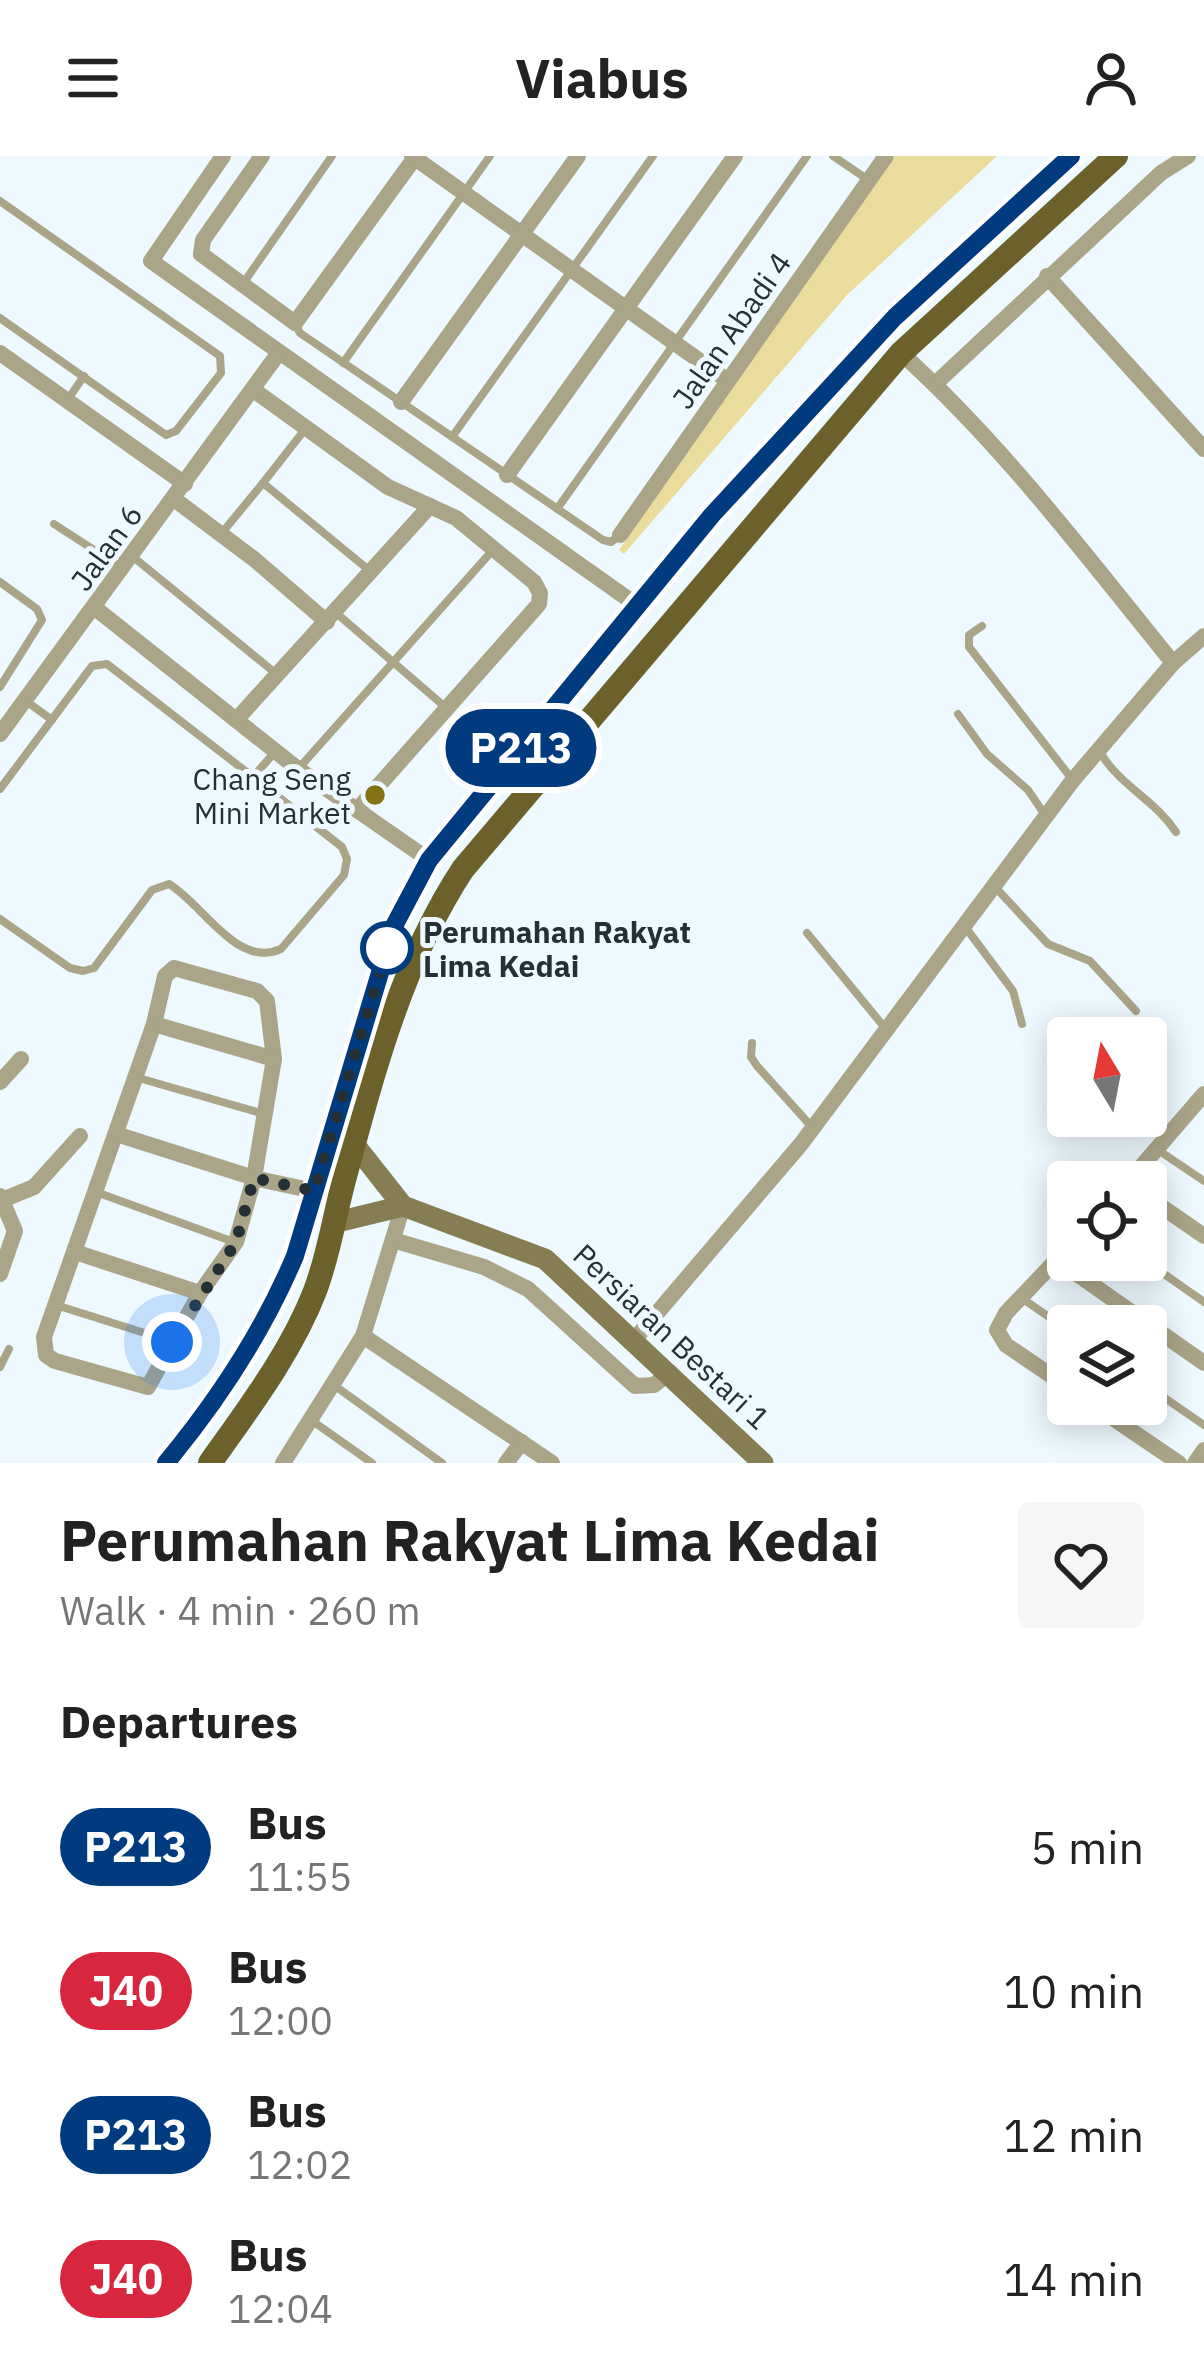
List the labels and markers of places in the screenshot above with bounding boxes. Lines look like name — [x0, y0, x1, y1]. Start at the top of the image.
place label: Chang Seng Mini Market — [193, 759, 351, 832]
marker: Chang Seng Mini Market — [362, 782, 388, 808]
place label: Perumahan Rakyat Lima Kedai — [423, 912, 691, 985]
marker: Perumahan Rakyat Lima Kedai — [362, 923, 412, 973]

